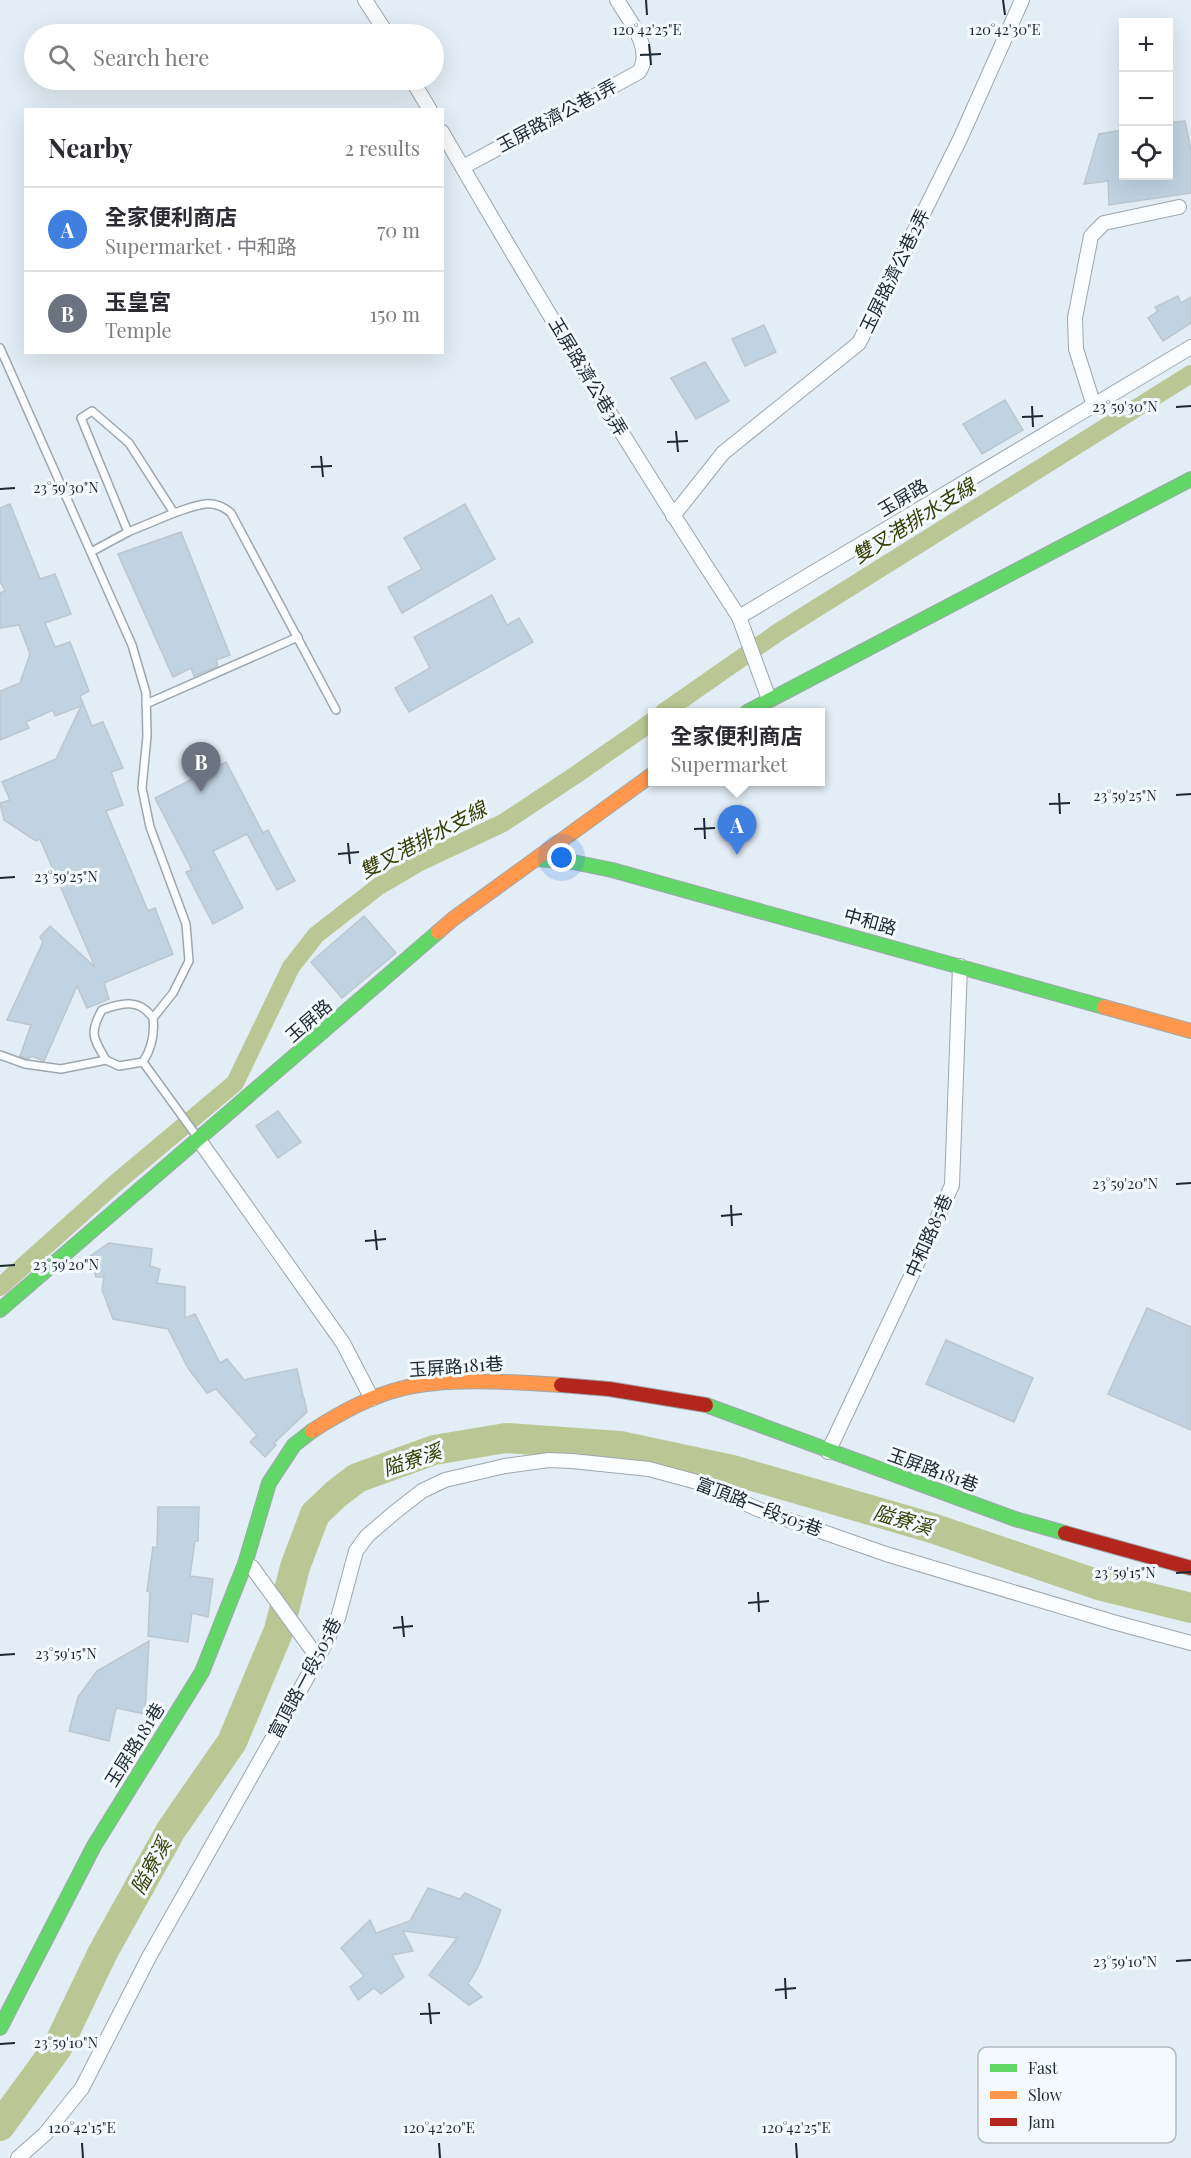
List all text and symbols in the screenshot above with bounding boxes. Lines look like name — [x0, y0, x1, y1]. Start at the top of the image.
map controls — [1119, 18, 1173, 180]
button: + — [1119, 18, 1173, 72]
text: 120°42'25"E — [612, 19, 682, 39]
text: 120°42'30"E — [969, 19, 1041, 39]
search box — [24, 24, 444, 90]
icon: search — [45, 41, 78, 74]
text: Search here — [93, 42, 209, 72]
button: − — [1119, 72, 1173, 126]
street label: 玉屏路濟公巷1弄 — [492, 73, 621, 157]
button: locate — [1119, 126, 1173, 180]
text: Nearby — [48, 130, 133, 165]
text: 2 results — [345, 134, 420, 161]
text: 全家便利商店 — [105, 201, 237, 231]
street label: 玉屏路濟公巷2弄 — [854, 205, 934, 336]
text: A — [61, 216, 74, 243]
text: 70 m — [377, 216, 420, 243]
text: Supermarket · 中和路 — [105, 232, 297, 259]
text: 玉皇宮 — [105, 286, 171, 316]
text: B — [61, 300, 74, 327]
text: 150 m — [370, 300, 420, 327]
street label: 玉屏路濟公巷3弄 — [544, 313, 634, 440]
text: Temple — [105, 316, 172, 343]
text: 23°59'30"N — [1092, 396, 1158, 416]
water label: 雙叉港排水支線 — [847, 470, 981, 568]
street label: 玉屏路 — [873, 473, 932, 521]
text: 23°59'30"N — [33, 477, 99, 497]
popup — [648, 708, 825, 786]
text: 全家便利商店 — [670, 720, 803, 750]
pin: B — [182, 742, 220, 792]
text: Supermarket — [670, 750, 787, 777]
text: 23°59'25"N — [1093, 785, 1157, 805]
water label: 雙叉港排水支線 — [354, 793, 492, 883]
pin: A — [718, 806, 756, 855]
your location — [547, 843, 576, 872]
text: 23°59'25"N — [34, 866, 98, 886]
street label: 中和路 — [841, 902, 900, 940]
street label: 玉屏路 — [280, 993, 337, 1047]
text: 23°59'20"N — [1092, 1173, 1158, 1193]
street label: 中和路85巷 — [899, 1190, 957, 1281]
text: 23°59'20"N — [33, 1254, 99, 1274]
street label: 玉屏路181巷 — [408, 1351, 504, 1381]
water label: 隘寮溪 — [379, 1436, 447, 1481]
street label: 玉屏路181巷 — [885, 1442, 982, 1497]
street label: 富頂路一段505巷 — [693, 1471, 826, 1541]
water label: 隘寮溪 — [871, 1497, 939, 1541]
text: 23°59'15"N — [1094, 1562, 1156, 1582]
street label: 富頂路一段505巷 — [262, 1613, 346, 1742]
text: 23°59'15"N — [35, 1643, 97, 1663]
street label: 玉屏路181巷 — [99, 1698, 169, 1791]
water label: 隘寮溪 — [123, 1830, 177, 1898]
text: 23°59'10"N — [1093, 1951, 1158, 1971]
text: 23°59'10"N — [34, 2032, 99, 2052]
legend — [978, 2047, 1176, 2143]
text: Fast — [1028, 2057, 1058, 2078]
text: Slow — [1028, 2084, 1063, 2105]
text: Jam — [1027, 2111, 1055, 2132]
text: 120°42'15"E — [48, 2117, 116, 2137]
text: 120°42'20"E — [403, 2117, 475, 2137]
text: 120°42'25"E — [761, 2117, 831, 2137]

